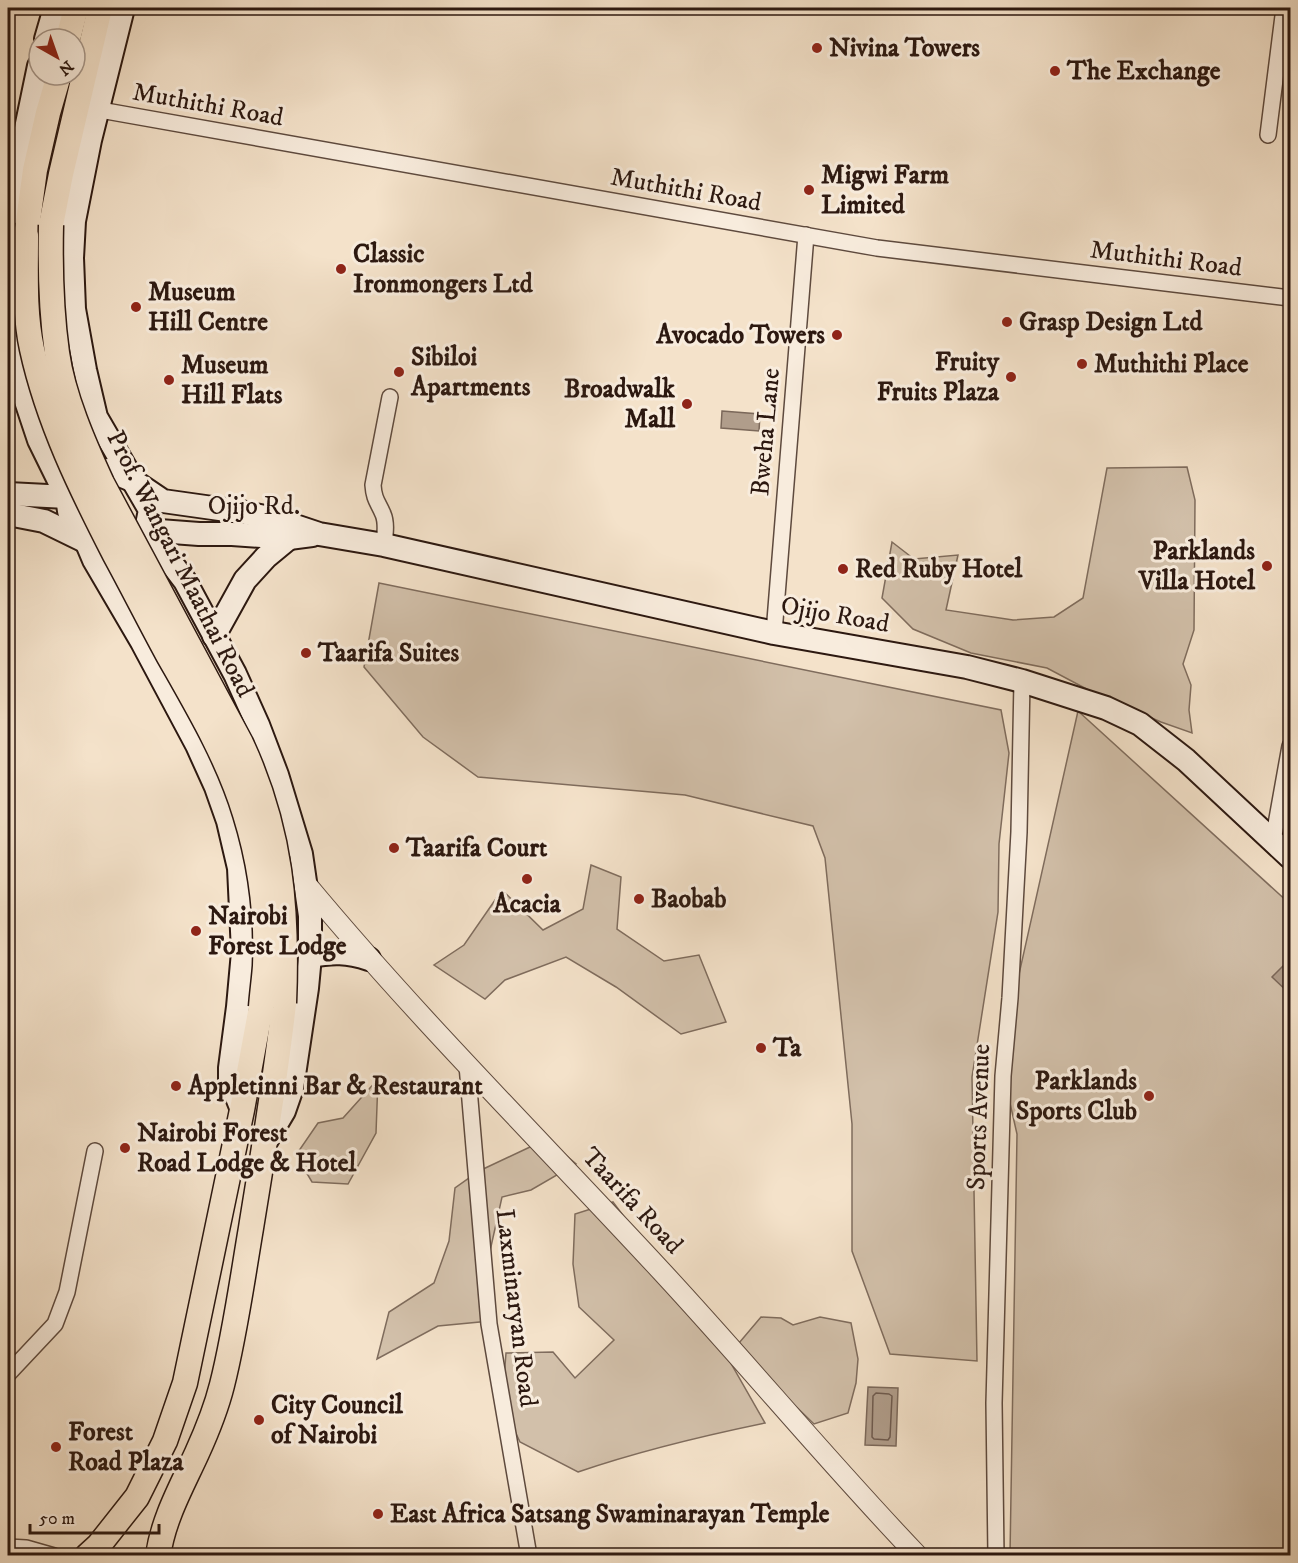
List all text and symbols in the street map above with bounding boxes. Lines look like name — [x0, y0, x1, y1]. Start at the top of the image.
north arrow — [27, 27, 87, 87]
place label: Nivina Towers — [829, 32, 980, 65]
marker: Nivina Towers — [810, 41, 824, 55]
place label: The Exchange — [1066, 55, 1221, 88]
text: N — [55, 56, 77, 80]
marker: The Exchange — [1048, 64, 1062, 78]
street label: Muthithi Road — [130, 76, 286, 135]
place label: Migwi Farm Limited — [821, 159, 949, 222]
street label: Muthithi Road — [608, 161, 764, 220]
marker: Migwi Farm Limited — [802, 183, 816, 197]
street label: Muthithi Road — [1088, 233, 1244, 285]
place label: Classic Ironmongers Ltd — [353, 238, 534, 301]
marker: Classic Ironmongers Ltd — [334, 262, 348, 276]
place label: Museum Hill Centre — [148, 276, 268, 339]
marker: Museum Hill Centre — [129, 300, 143, 314]
place label: Grasp Design Ltd — [1019, 306, 1204, 339]
marker: Grasp Design Ltd — [1000, 315, 1014, 329]
place label: Avocado Towers — [655, 319, 825, 352]
marker: Avocado Towers — [830, 328, 844, 342]
place label: Sibiloi Apartments — [410, 341, 531, 404]
place label: Fruity Fruits Plaza — [877, 346, 1000, 409]
place label: Muthithi Place — [1094, 348, 1249, 381]
place label: Museum Hill Flats — [181, 349, 283, 412]
marker: Muthithi Place — [1075, 357, 1089, 371]
marker: Sibiloi Apartments — [392, 365, 406, 379]
street label: Bweha Lane — [744, 367, 788, 497]
marker: Fruity Fruits Plaza — [1004, 370, 1018, 384]
marker: Museum Hill Flats — [162, 373, 176, 387]
place label: Broadwalk Mall — [564, 373, 676, 436]
marker: Broadwalk Mall — [680, 397, 694, 411]
street label: Prof. Wangari Maathai Road — [98, 425, 262, 703]
street label: Ojijo Rd. — [208, 490, 300, 523]
place label: Parklands Villa Hotel — [1138, 535, 1256, 598]
place label: Red Ruby Hotel — [855, 553, 1024, 586]
marker: Parklands Villa Hotel — [1260, 559, 1274, 573]
marker: Red Ruby Hotel — [836, 562, 850, 576]
street label: Ojijo Road — [778, 589, 892, 641]
place label: Taarifa Suites — [317, 637, 460, 670]
marker: Taarifa Suites — [299, 646, 313, 660]
place label: Taarifa Court — [405, 832, 548, 865]
marker: Taarifa Court — [387, 841, 401, 855]
marker: Acacia — [520, 872, 534, 886]
place label: Baobab — [651, 883, 727, 916]
place label: Acacia — [492, 888, 562, 921]
marker: Baobab — [632, 892, 646, 906]
place label: Nairobi Forest Lodge — [208, 900, 347, 963]
marker: Nairobi Forest Lodge — [189, 924, 203, 938]
place label: Ta — [772, 1032, 802, 1065]
marker: Ta — [754, 1041, 768, 1055]
street label: Sports Avenue — [960, 1043, 998, 1191]
place label: Parklands Sports Club — [1016, 1065, 1137, 1128]
place label: Appletinni Bar & Restaurant — [187, 1070, 484, 1103]
marker: Appletinni Bar & Restaurant — [169, 1079, 183, 1093]
marker: Parklands Sports Club — [1142, 1089, 1156, 1103]
place label: Nairobi Forest Road Lodge & Hotel — [137, 1117, 358, 1180]
marker: Nairobi Forest Road Lodge & Hotel — [118, 1141, 132, 1155]
street label: Taarifa Road — [574, 1141, 690, 1261]
street label: Laxminaryan Road — [487, 1207, 545, 1409]
place label: City Council of Nairobi — [271, 1389, 404, 1452]
marker: City Council of Nairobi — [252, 1413, 266, 1427]
place label: Forest Road Plaza — [68, 1416, 185, 1479]
marker: Forest Road Plaza — [49, 1440, 63, 1454]
scale bar — [30, 1497, 159, 1535]
place label: East Africa Satsang Swaminarayan Temple — [390, 1498, 830, 1531]
marker: East Africa Satsang Swaminarayan Temple — [371, 1507, 385, 1521]
text: 50 m — [39, 1508, 75, 1530]

